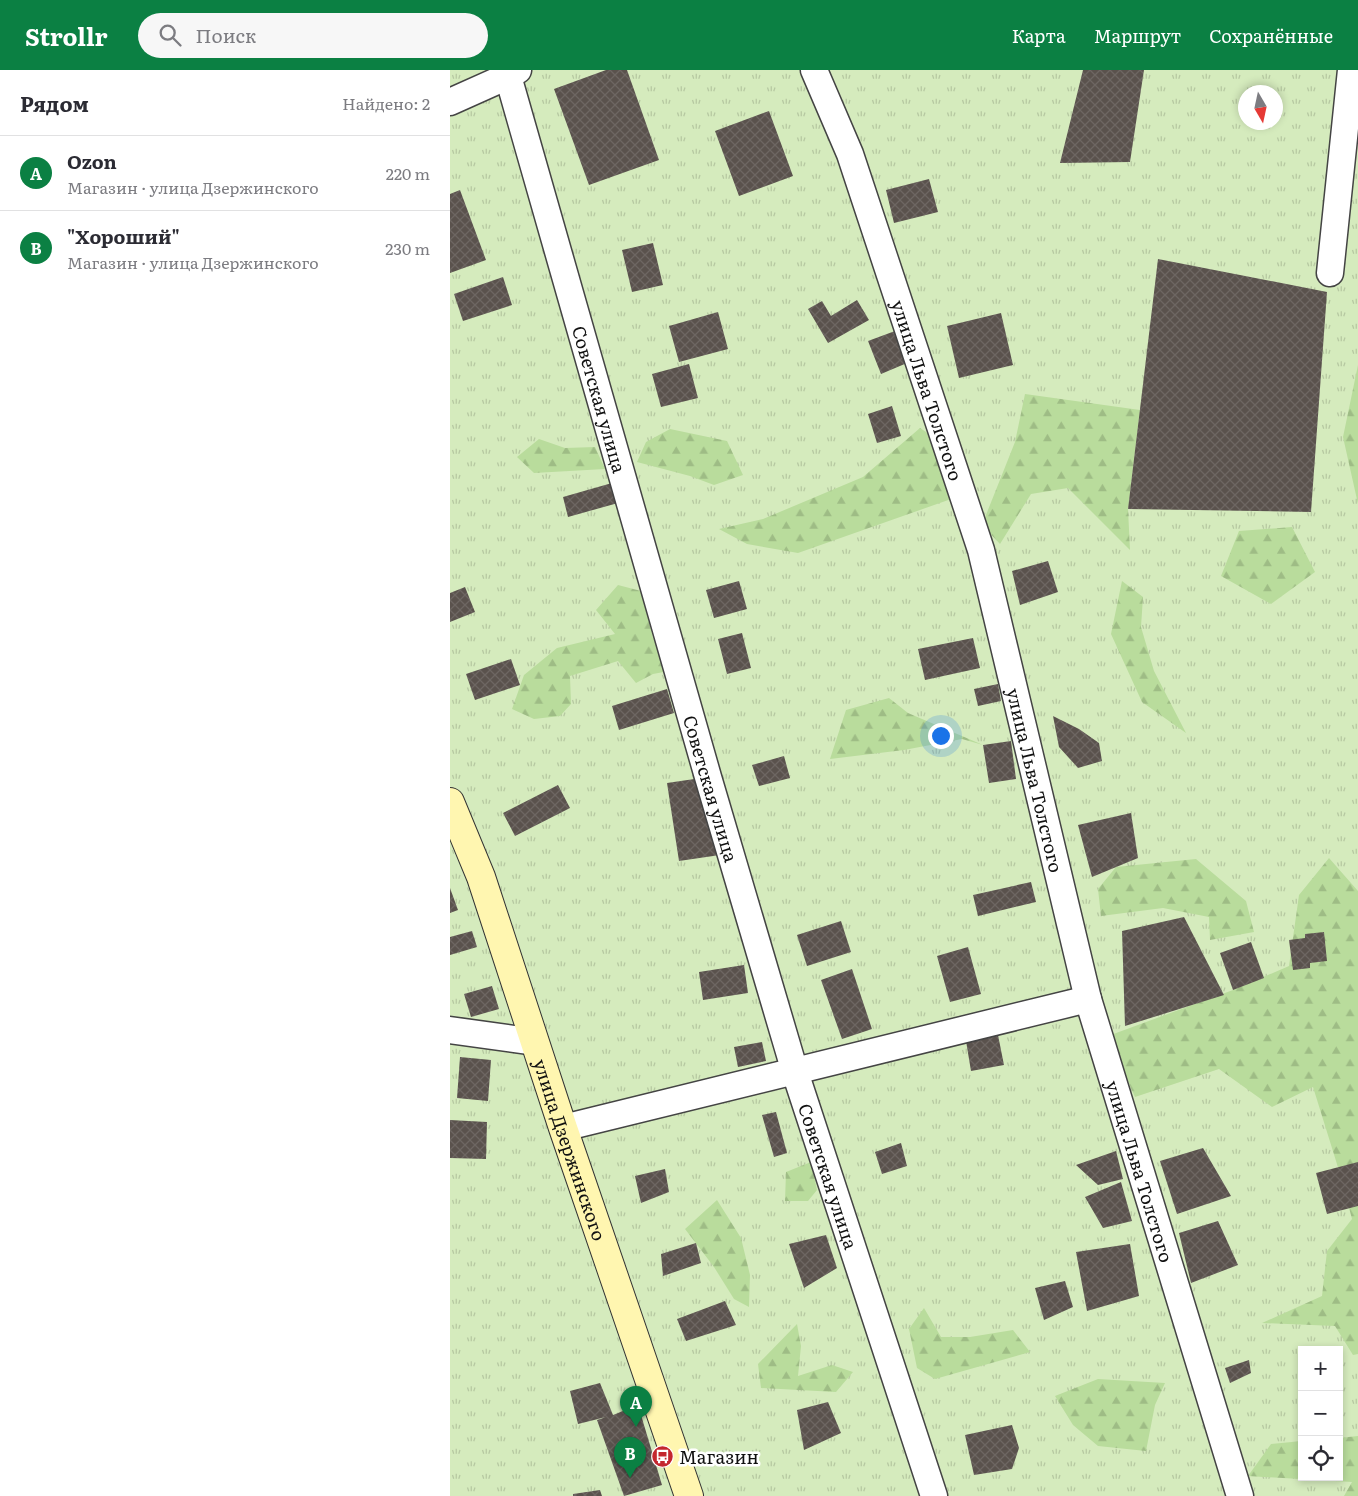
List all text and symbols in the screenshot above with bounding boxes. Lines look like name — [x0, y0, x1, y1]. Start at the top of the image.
search box — [138, 13, 488, 58]
text: Strollr — [25, 18, 108, 53]
icon: search — [156, 21, 184, 49]
text: Поиск — [196, 21, 256, 49]
text: Карта — [1012, 22, 1066, 49]
text: Маршрут — [1094, 22, 1181, 49]
text: Сохранённые — [1209, 22, 1333, 49]
north arrow — [1238, 85, 1283, 130]
text: Рядом — [20, 87, 89, 118]
text: Найдено: 2 — [342, 91, 430, 115]
text: Ozon — [67, 147, 117, 175]
text: A — [30, 161, 42, 185]
text: 220 m — [386, 161, 430, 185]
text: Магазин · улица Дзержинского — [67, 175, 319, 199]
text: "Хороший" — [67, 222, 180, 250]
text: B — [30, 236, 42, 260]
text: 230 m — [385, 236, 430, 260]
text: Магазин · улица Дзержинского — [67, 250, 319, 274]
street label: улица Льва Толстого — [886, 296, 971, 484]
street label: Советская улица — [566, 322, 634, 476]
street label: улица Льва Толстого — [1001, 685, 1071, 875]
street label: Советская улица — [677, 712, 746, 866]
your location — [928, 723, 954, 749]
street label: улица Дзержинского — [528, 1055, 614, 1244]
street label: улица Льва Толстого — [1100, 1077, 1181, 1265]
street label: Советская улица — [793, 1100, 866, 1253]
map controls — [1298, 1346, 1343, 1481]
button: + — [1298, 1346, 1343, 1391]
pin: A — [620, 1386, 652, 1427]
button: − — [1298, 1391, 1343, 1436]
button: locate — [1298, 1436, 1343, 1481]
pin: B — [614, 1437, 646, 1478]
place label: Магазин — [679, 1443, 759, 1470]
bus stop icon: Магазин — [651, 1444, 675, 1468]

